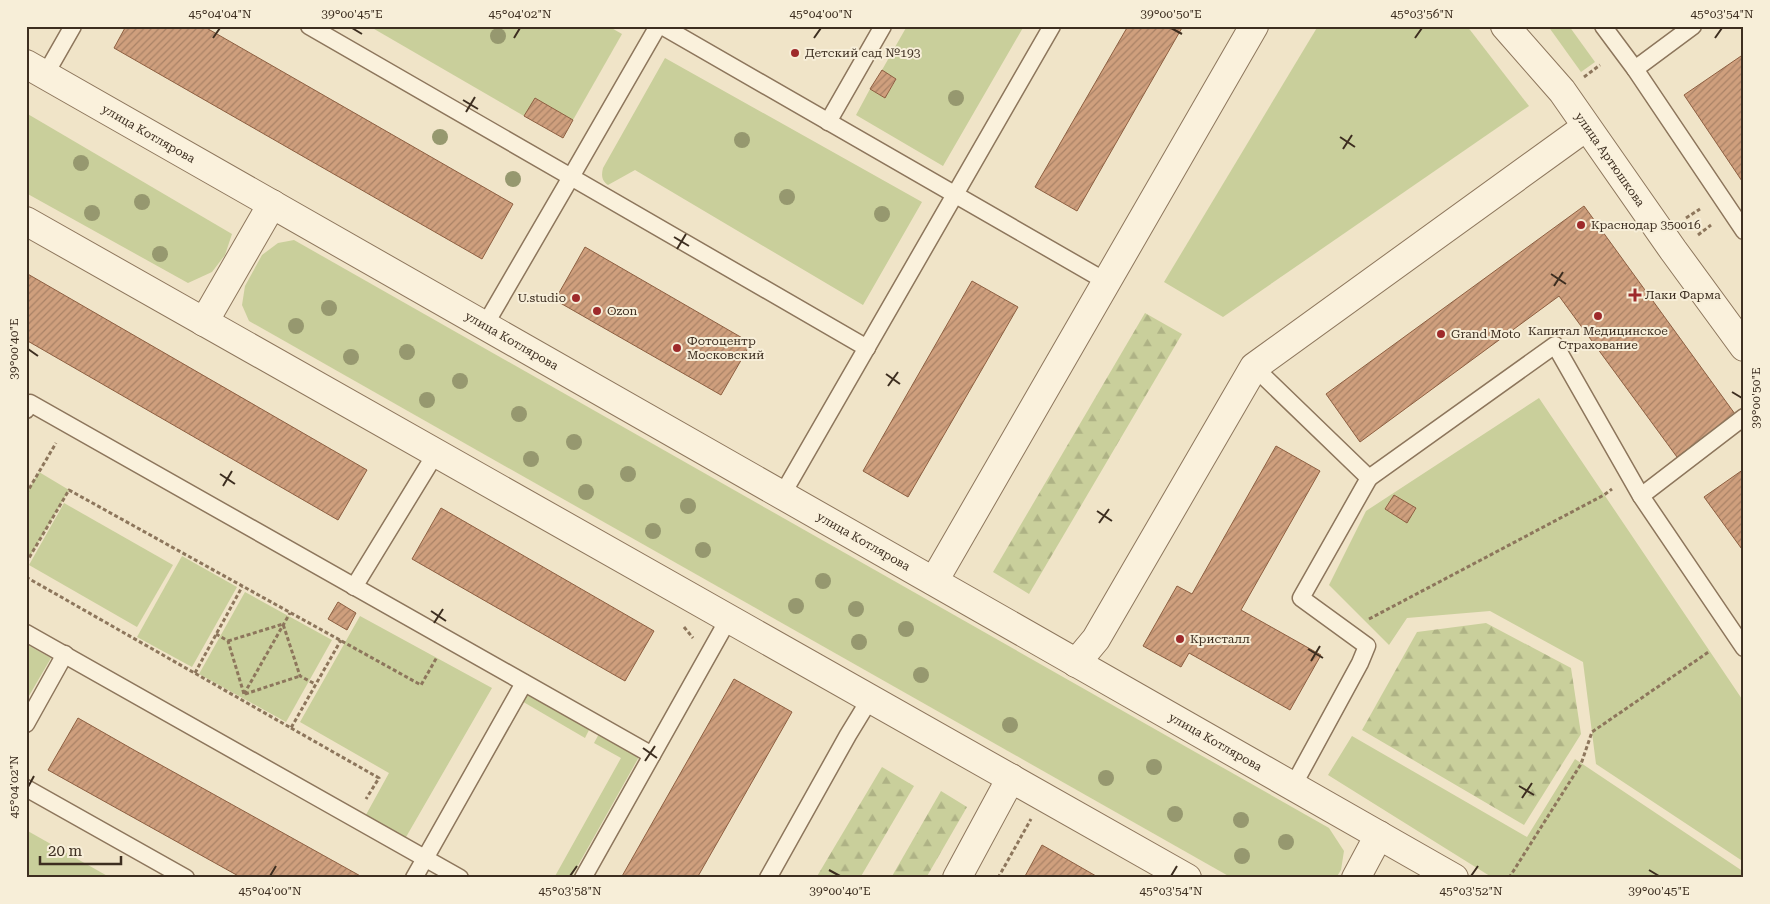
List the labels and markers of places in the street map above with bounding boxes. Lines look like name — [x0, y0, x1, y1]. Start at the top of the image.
place label: Детский сад №193 — [805, 46, 921, 60]
marker: Детский сад №193 — [789, 47, 801, 59]
place label: Краснодар 350016 — [1591, 218, 1701, 232]
marker: Краснодар 350016 — [1575, 219, 1587, 231]
place label: Лаки Фарма — [1645, 288, 1721, 302]
marker: Лаки Фарма — [1629, 289, 1641, 301]
place label: U.studio — [518, 291, 566, 305]
marker: U.studio — [570, 292, 582, 304]
place label: Ozon — [607, 304, 638, 318]
marker: Ozon — [591, 305, 603, 317]
marker: Капитал Медицинское Страхование — [1592, 310, 1604, 322]
place label: Капитал Медицинское Страхование — [1528, 324, 1668, 352]
place label: Grand Moto — [1451, 327, 1521, 341]
marker: Grand Moto — [1435, 328, 1447, 340]
place label: Фотоцентр Московский — [687, 334, 764, 362]
marker: Фотоцентр Московский — [671, 342, 683, 354]
place label: Кристалл — [1190, 632, 1250, 646]
marker: Кристалл — [1174, 633, 1186, 645]

